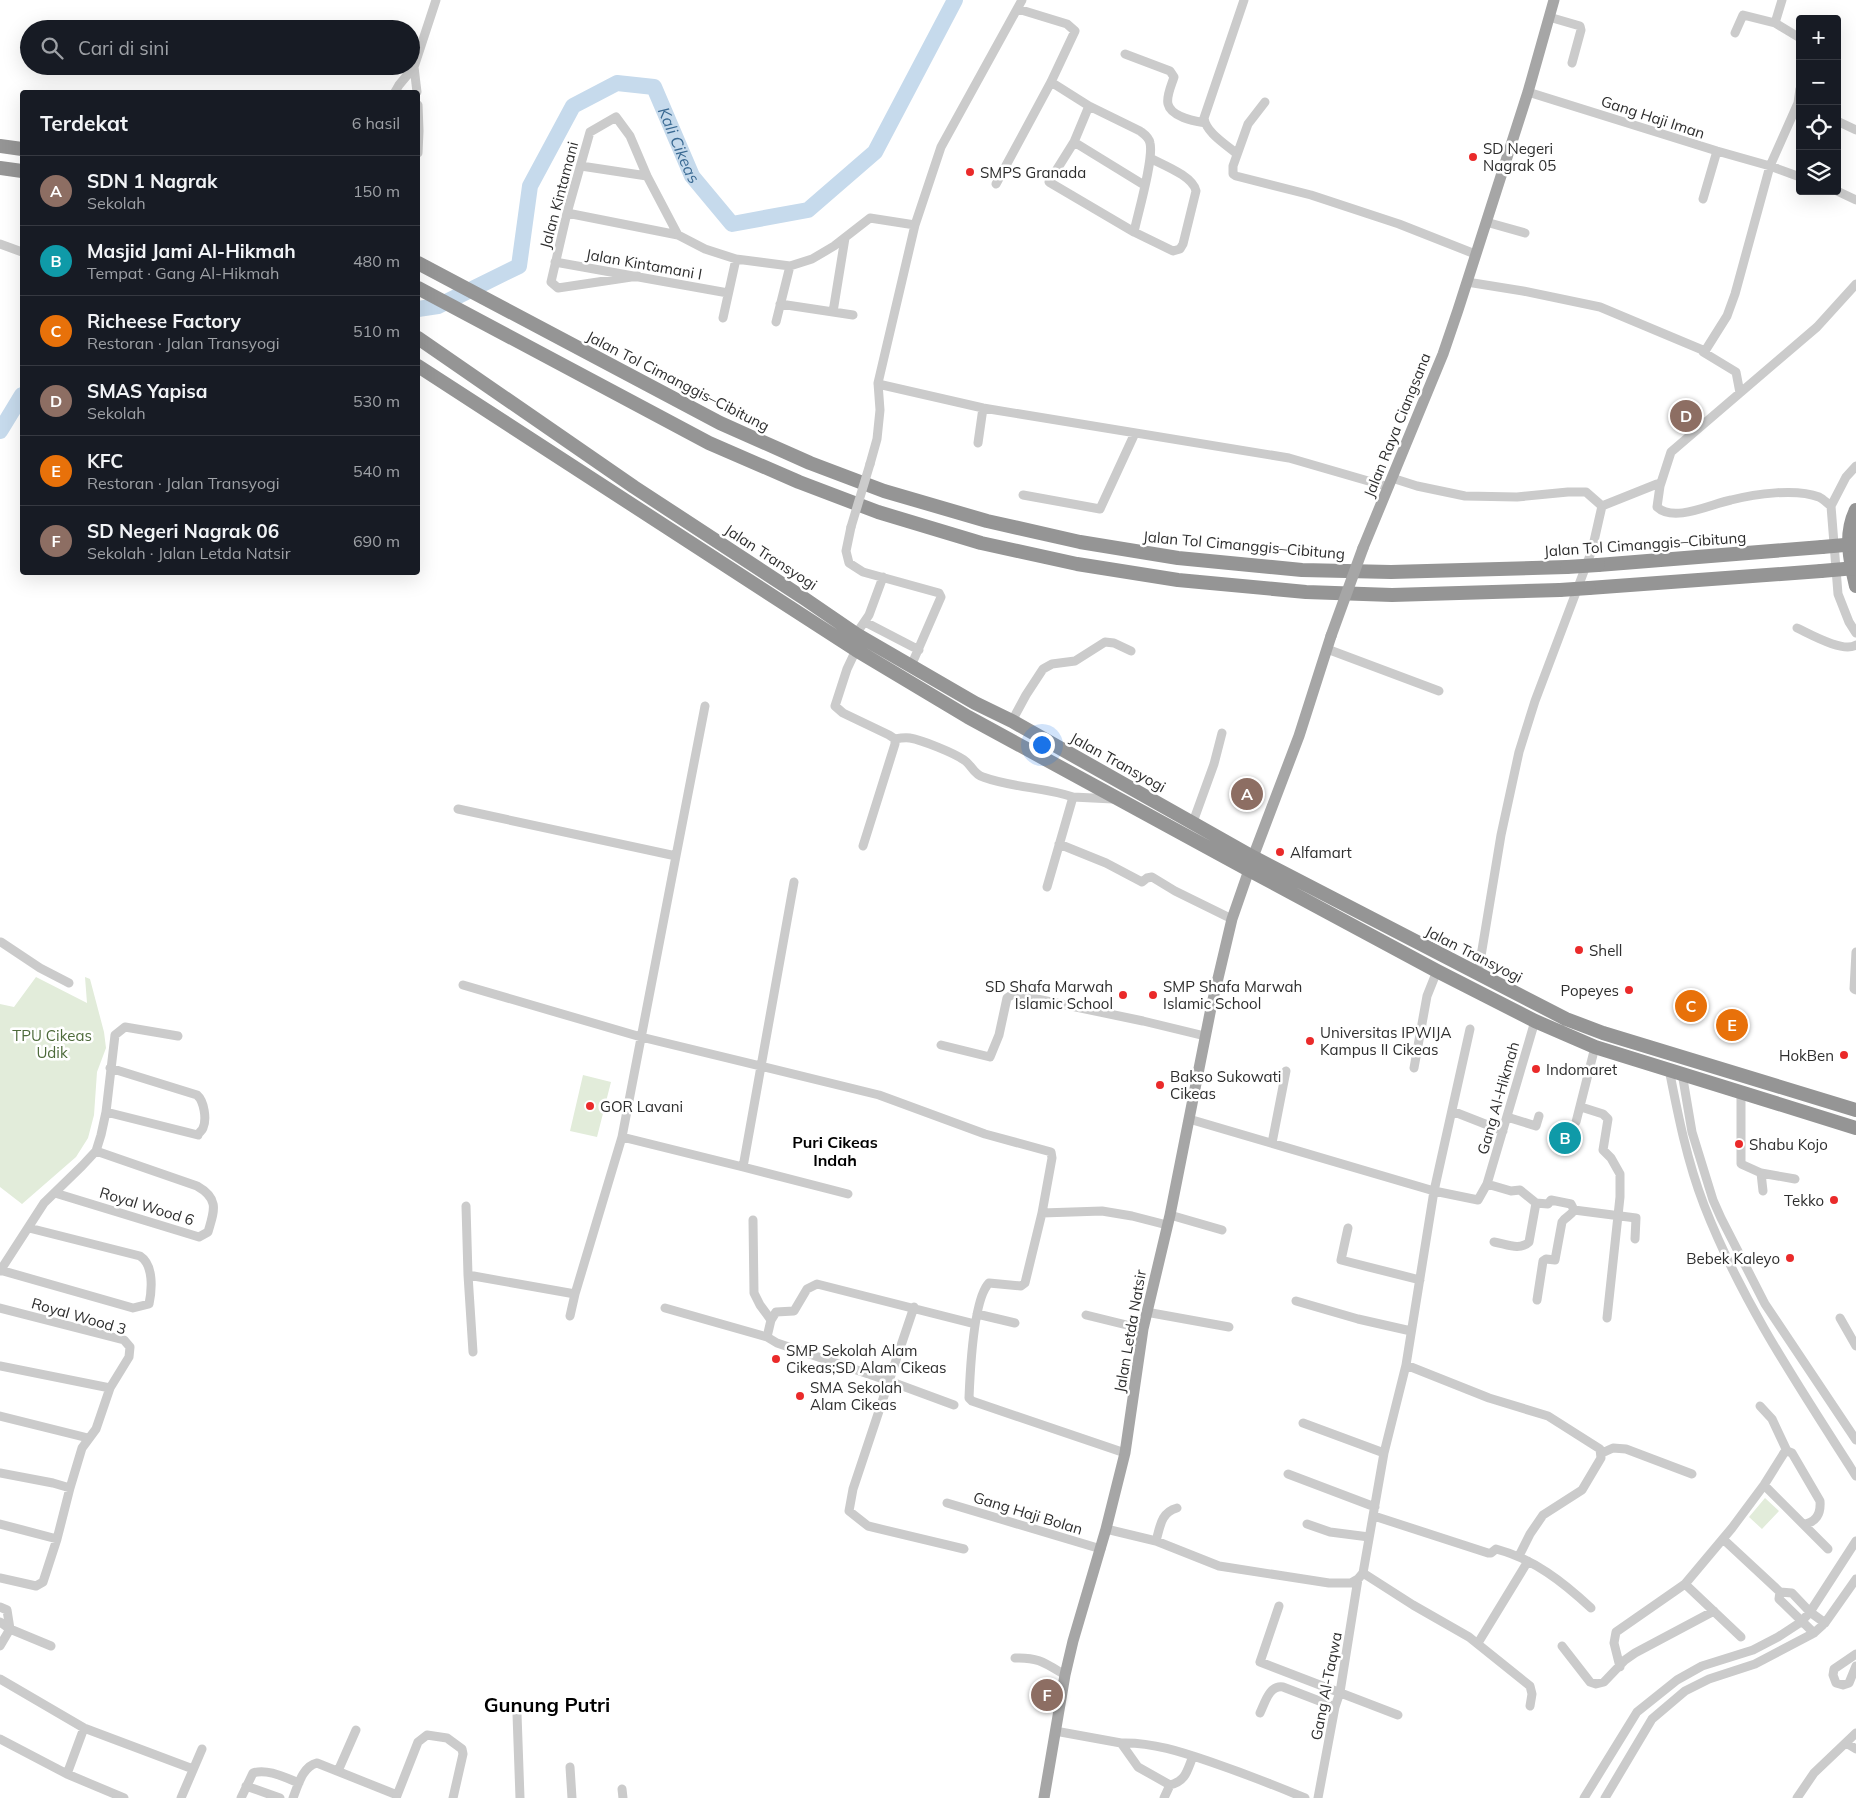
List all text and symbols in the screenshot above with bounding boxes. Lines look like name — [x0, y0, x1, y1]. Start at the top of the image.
map controls — [1796, 15, 1841, 195]
button: + — [1796, 15, 1841, 60]
search box — [20, 20, 420, 75]
icon: search — [38, 34, 66, 62]
text: Cari di sini — [78, 36, 169, 60]
button: − — [1796, 60, 1841, 105]
street label: Gang Haji Iman — [1599, 91, 1707, 143]
water label: Kali Cikeas — [654, 104, 704, 187]
button: locate — [1796, 105, 1841, 150]
text: Terdekat — [40, 110, 128, 136]
text: 6 hasil — [352, 113, 400, 133]
street label: Jalan Kintamani — [536, 139, 582, 251]
place label: SD Negeri Nagrak 05 — [1483, 139, 1556, 175]
button: layers — [1796, 150, 1841, 195]
marker: SD Negeri Nagrak 05 — [1467, 151, 1479, 163]
place label: SMPS Granada — [980, 163, 1086, 182]
marker: SMPS Granada — [964, 166, 976, 178]
text: SDN 1 Nagrak — [87, 169, 217, 193]
text: A — [50, 181, 62, 201]
text: 150 m — [353, 181, 400, 201]
text: Sekolah — [87, 193, 146, 213]
text: Masjid Jami Al-Hikmah — [87, 239, 296, 263]
street label: Jalan Kintamani I — [584, 244, 704, 284]
text: B — [50, 251, 62, 271]
text: 480 m — [353, 251, 400, 271]
text: Tempat · Gang Al-Hikmah — [87, 263, 279, 283]
text: Richeese Factory — [87, 309, 241, 333]
text: C — [51, 321, 61, 341]
text: 510 m — [353, 321, 400, 341]
street label: Jalan Tol Cimanggis–Cibitung — [583, 327, 773, 435]
text: Restoran · Jalan Transyogi — [87, 333, 280, 353]
street label: Jalan Raya Ciangsana — [1359, 350, 1435, 500]
text: SMAS Yapisa — [87, 379, 208, 403]
text: D — [50, 391, 62, 411]
text: 530 m — [353, 391, 400, 411]
pin: D — [1670, 397, 1702, 435]
text: Sekolah — [87, 403, 146, 423]
text: KFC — [87, 449, 123, 473]
text: E — [51, 461, 61, 481]
text: 540 m — [353, 461, 400, 481]
text: Restoran · Jalan Transyogi — [87, 473, 280, 493]
text: SD Negeri Nagrak 06 — [87, 519, 279, 543]
street label: Jalan Transyogi — [721, 520, 821, 594]
street label: Jalan Tol Cimanggis–Cibitung — [1142, 527, 1346, 563]
street label: Jalan Tol Cimanggis–Cibitung — [1543, 527, 1747, 561]
text: F — [51, 531, 61, 551]
text: 690 m — [353, 531, 400, 551]
text: Sekolah · Jalan Letda Natsir — [87, 543, 290, 563]
street label: Jalan Transyogi — [1067, 728, 1169, 796]
your location — [1029, 732, 1055, 758]
pin: A — [1231, 775, 1263, 813]
place label: Alfamart — [1290, 843, 1352, 862]
marker: Alfamart — [1274, 846, 1286, 858]
street label: Jalan Transyogi — [1422, 921, 1526, 987]
place label: Shell — [1589, 941, 1622, 960]
marker: Shell — [1573, 944, 1585, 956]
place label: SD Shafa Marwah Islamic School — [985, 977, 1113, 1013]
place label: SMP Shafa Marwah Islamic School — [1163, 977, 1302, 1013]
place label: Popeyes — [1560, 981, 1619, 1000]
marker: Popeyes — [1623, 984, 1635, 996]
pin: C — [1675, 987, 1707, 1025]
marker: SD Shafa Marwah Islamic School — [1117, 989, 1129, 1001]
marker: SMP Shafa Marwah Islamic School — [1147, 989, 1159, 1001]
pin: E — [1716, 1006, 1748, 1044]
place label: Universitas IPWIJA Kampus II Cikeas — [1320, 1023, 1452, 1059]
park label: TPU Cikeas Udik — [12, 1026, 92, 1062]
marker: Universitas IPWIJA Kampus II Cikeas — [1304, 1035, 1316, 1047]
street label: Gang Al-Hikmah — [1473, 1039, 1523, 1157]
place label: HokBen — [1779, 1046, 1834, 1065]
marker: HokBen — [1838, 1049, 1850, 1061]
place label: Indomaret — [1546, 1060, 1617, 1079]
marker: Indomaret — [1530, 1063, 1542, 1075]
place label: Bakso Sukowati Cikeas — [1170, 1067, 1281, 1103]
marker: Bakso Sukowati Cikeas — [1154, 1079, 1166, 1091]
place label: GOR Lavani — [600, 1097, 683, 1116]
marker: GOR Lavani — [584, 1100, 596, 1112]
pin: B — [1549, 1119, 1581, 1157]
district label: Puri Cikeas Indah — [792, 1132, 878, 1170]
place label: Shabu Kojo — [1749, 1135, 1828, 1154]
marker: Shabu Kojo — [1733, 1138, 1745, 1150]
street label: Royal Wood 6 — [97, 1183, 197, 1229]
place label: Tekko — [1784, 1191, 1824, 1210]
marker: Tekko — [1828, 1194, 1840, 1206]
place label: Bebek Kaleyo — [1686, 1249, 1780, 1268]
marker: Bebek Kaleyo — [1784, 1252, 1796, 1264]
street label: Jalan Letda Natsir — [1110, 1268, 1150, 1394]
street label: Royal Wood 3 — [29, 1293, 129, 1339]
place label: SMP Sekolah Alam Cikeas;SD Alam Cikeas — [786, 1341, 947, 1377]
marker: SMP Sekolah Alam Cikeas;SD Alam Cikeas — [770, 1353, 782, 1365]
place label: SMA Sekolah Alam Cikeas — [810, 1378, 902, 1414]
marker: SMA Sekolah Alam Cikeas — [794, 1390, 806, 1402]
street label: Gang Haji Bolan — [971, 1487, 1085, 1539]
street label: Gang Al-Taqwa — [1306, 1630, 1346, 1742]
pin: F — [1031, 1676, 1063, 1714]
district label: Gunung Putri — [484, 1692, 610, 1717]

